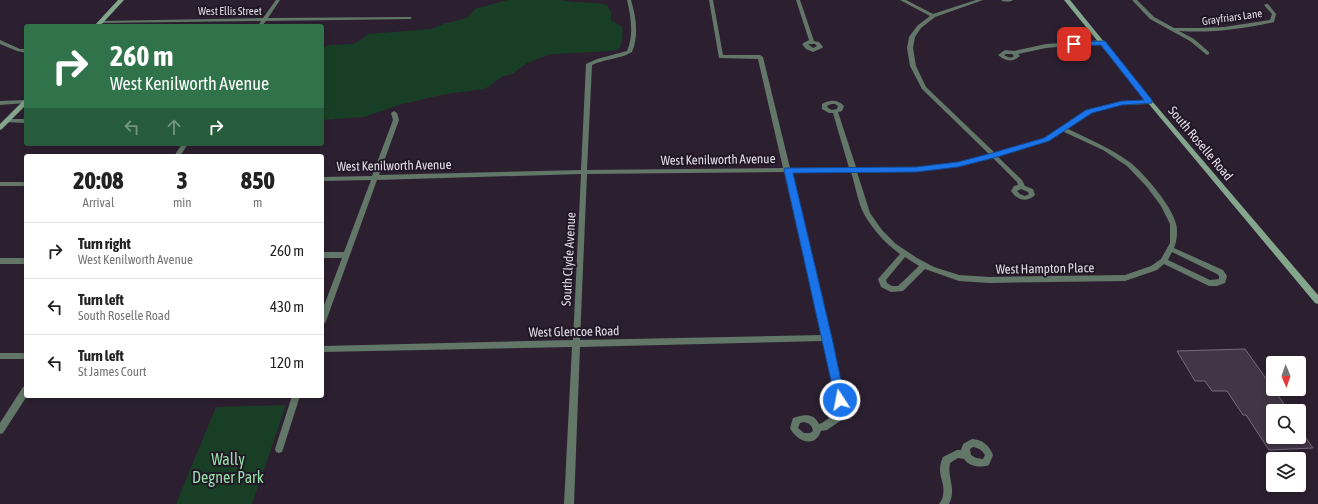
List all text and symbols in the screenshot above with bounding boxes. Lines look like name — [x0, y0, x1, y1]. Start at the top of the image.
street label: West Ellis Street — [198, 5, 262, 17]
street label: Grayfriars Lane — [1201, 7, 1263, 27]
pin — [1057, 27, 1091, 61]
icon: arrive — [1063, 33, 1085, 55]
icon: right — [44, 40, 96, 92]
text: 260 m — [110, 40, 173, 72]
text: West Kenilworth Avenue — [110, 73, 269, 94]
street label: South Roselle Road — [1165, 103, 1236, 183]
icon: left — [121, 116, 143, 138]
icon: ahead — [163, 116, 185, 138]
icon: right — [205, 116, 227, 138]
street label: West Kenilworth Avenue — [660, 151, 776, 168]
street label: West Kenilworth Avenue — [336, 157, 452, 174]
text: 20:08 — [73, 167, 124, 194]
text: 3 — [177, 167, 188, 194]
text: 850 — [241, 167, 275, 194]
text: Arrival — [83, 195, 114, 210]
text: min — [173, 195, 192, 210]
text: m — [253, 195, 262, 210]
street label: South Clyde Avenue — [559, 212, 578, 306]
text: Turn right — [78, 235, 131, 252]
icon: right — [44, 240, 66, 262]
text: 260 m — [270, 242, 304, 259]
text: West Kenilworth Avenue — [78, 252, 193, 267]
street label: West Hampton Place — [996, 260, 1095, 277]
text: Turn left — [78, 291, 124, 308]
icon: left — [44, 296, 66, 318]
text: 430 m — [270, 298, 304, 315]
text: South Roselle Road — [78, 308, 170, 323]
street label: West Glencoe Road — [528, 323, 620, 340]
text: Turn left — [78, 347, 124, 364]
icon: left — [44, 352, 66, 374]
text: 120 m — [270, 354, 304, 371]
north arrow — [1266, 356, 1306, 396]
map controls — [1266, 356, 1306, 492]
text: St James Court — [78, 364, 147, 379]
position arrow — [819, 379, 861, 421]
button: search — [1266, 404, 1306, 444]
park label: Wally Degner Park — [192, 450, 264, 487]
button: layers — [1266, 452, 1306, 492]

